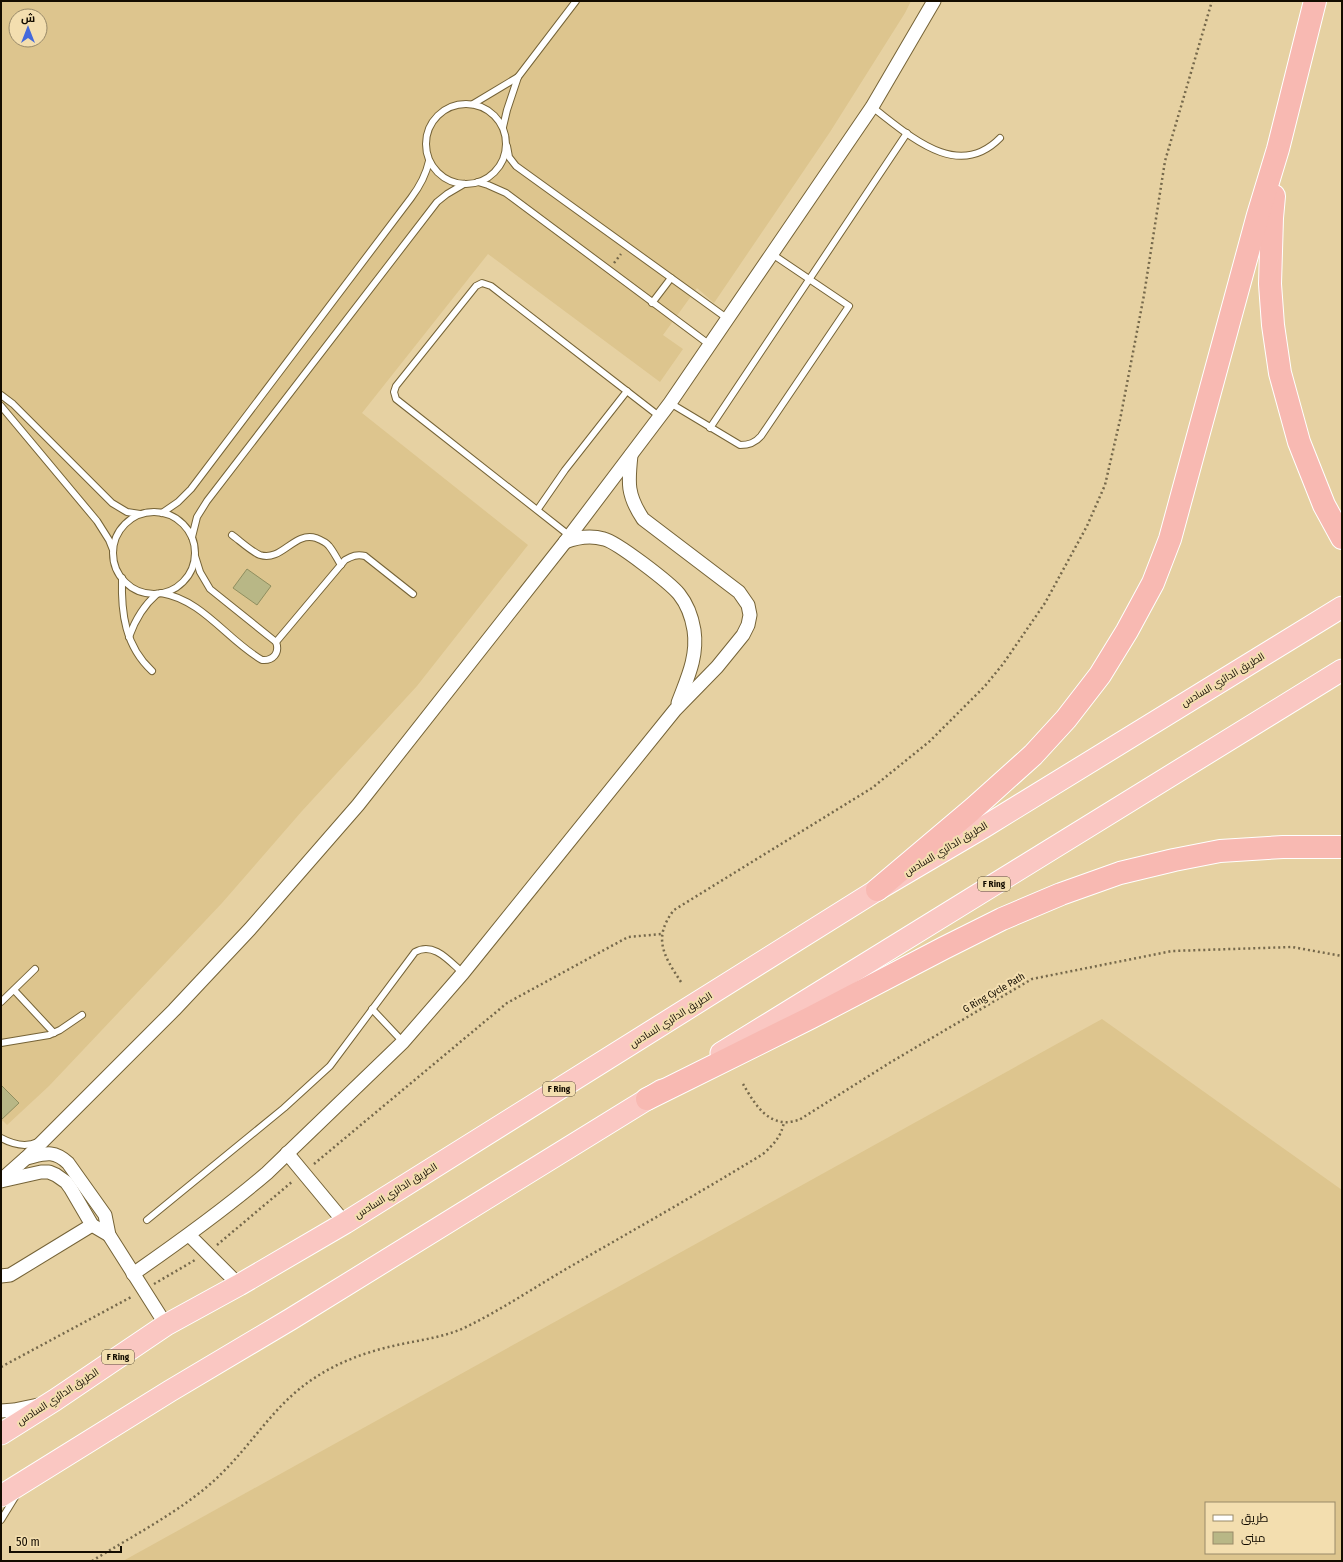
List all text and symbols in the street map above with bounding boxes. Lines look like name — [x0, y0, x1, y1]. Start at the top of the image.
north arrow — [8, 8, 48, 48]
text: ش — [21, 12, 35, 25]
street label: الطريق الدائري السادس — [1179, 650, 1267, 710]
street label: الطريق الدائري السادس — [902, 819, 990, 879]
road number: F Ring — [978, 877, 1010, 891]
street label: G Ring Cycle Path — [961, 970, 1027, 1016]
street label: الطريق الدائري السادس — [627, 990, 715, 1051]
road number: F Ring — [543, 1082, 575, 1096]
street label: الطريق الدائري السادس — [352, 1161, 440, 1222]
road number: F Ring — [102, 1350, 134, 1364]
street label: الطريق الدائري السادس — [15, 1366, 102, 1429]
legend — [1205, 1502, 1335, 1554]
text: طريق — [1241, 1511, 1269, 1525]
scale bar — [10, 1528, 121, 1554]
text: مبنى — [1241, 1531, 1266, 1545]
text: 50 m — [16, 1535, 40, 1549]

